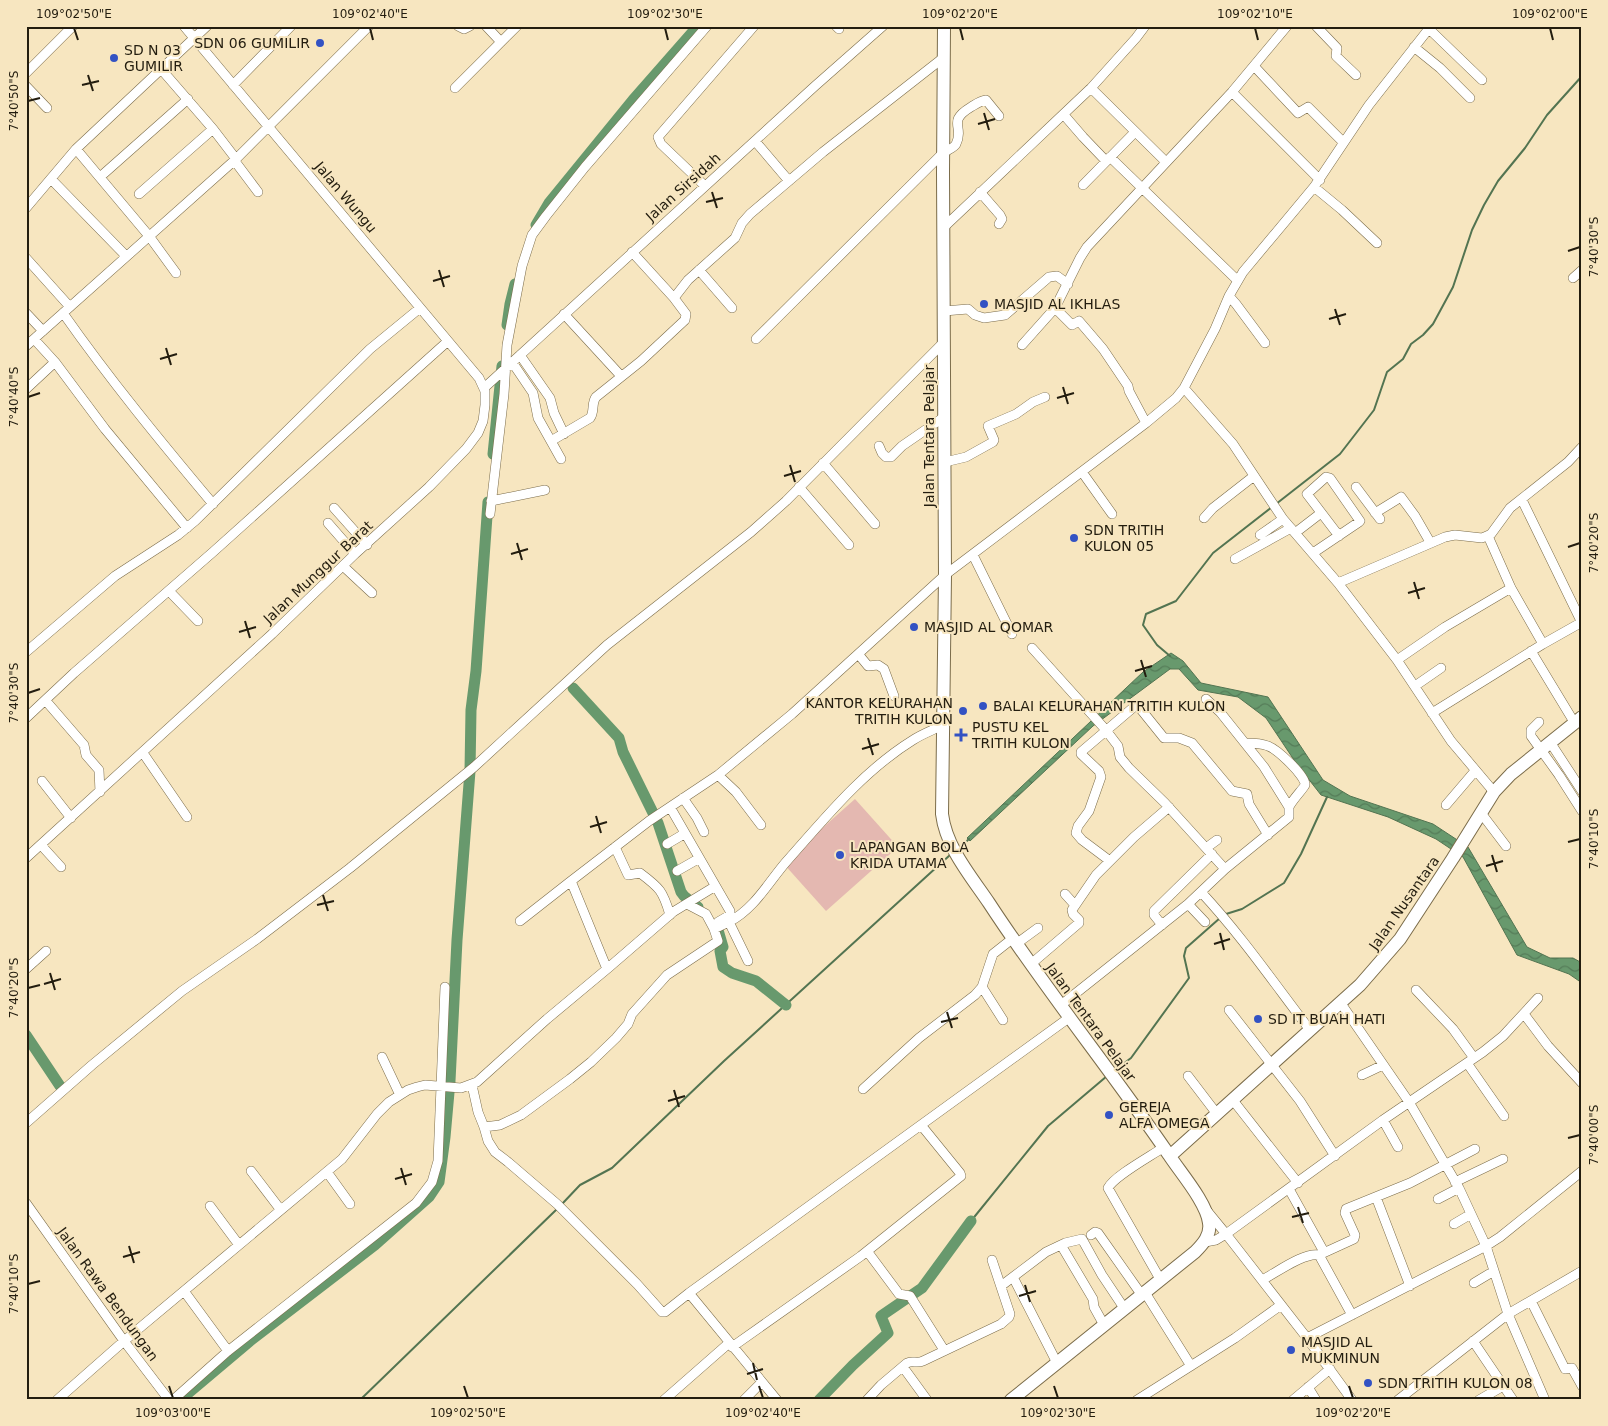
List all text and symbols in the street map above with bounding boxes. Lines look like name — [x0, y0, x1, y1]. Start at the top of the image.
text: 109°02'50"E — [36, 7, 112, 21]
text: 109°02'40"E — [332, 7, 408, 21]
text: 109°02'30"E — [627, 7, 703, 21]
text: 109°02'20"E — [922, 7, 998, 21]
text: 109°02'10"E — [1217, 7, 1293, 21]
text: 109°02'00"E — [1512, 7, 1588, 21]
place label: SDN 06 GUMILIR — [194, 35, 310, 51]
marker: SDN 06 GUMILIR — [314, 37, 326, 49]
place label: SD N 03 GUMILIR — [124, 42, 183, 74]
marker: SD N 03 GUMILIR — [108, 52, 120, 64]
text: 7°40'50"S — [7, 71, 21, 131]
street label: Jalan Sirsidah — [642, 149, 723, 225]
street label: Jalan Wungu — [311, 158, 380, 236]
text: 7°40'30"S — [1587, 217, 1601, 277]
place label: MASJID AL IKHLAS — [994, 296, 1120, 312]
marker: MASJID AL IKHLAS — [978, 298, 990, 310]
street label: Jalan Tentara Pelajar — [921, 365, 937, 508]
text: 7°40'40"S — [7, 367, 21, 427]
text: 7°40'20"S — [1587, 513, 1601, 573]
street label: Jalan Munggur Barat — [259, 517, 376, 627]
place label: SDN TRITIH KULON 05 — [1084, 522, 1164, 554]
marker: SDN TRITIH KULON 05 — [1068, 532, 1080, 544]
place label: MASJID AL QOMAR — [924, 619, 1054, 635]
marker: MASJID AL QOMAR — [908, 621, 920, 633]
text: 7°40'30"S — [7, 663, 21, 723]
place label: KANTOR KELURAHAN TRITIH KULON — [806, 695, 953, 727]
place label: BALAI KELURAHAN TRITIH KULON — [993, 698, 1226, 714]
marker: BALAI KELURAHAN TRITIH KULON — [977, 700, 989, 712]
marker: KANTOR KELURAHAN TRITIH KULON — [957, 705, 969, 717]
place label: PUSTU KEL TRITIH KULON — [971, 719, 1070, 751]
marker: PUSTU KEL TRITIH KULON — [954, 728, 968, 742]
text: 7°40'10"S — [1587, 809, 1601, 869]
place label: LAPANGAN BOLA KRIDA UTAMA — [850, 839, 969, 871]
marker: LAPANGAN BOLA KRIDA UTAMA — [834, 849, 846, 861]
street label: Jalan Nusantara — [1365, 853, 1442, 954]
text: 7°40'20"S — [7, 958, 21, 1018]
street label: Jalan Tentara Pelajar — [1042, 959, 1139, 1084]
place label: SD IT BUAH HATI — [1268, 1011, 1385, 1027]
marker: SD IT BUAH HATI — [1252, 1013, 1264, 1025]
place label: GEREJA ALFA OMEGA — [1119, 1099, 1210, 1131]
text: 7°40'00"S — [1587, 1105, 1601, 1165]
marker: GEREJA ALFA OMEGA — [1103, 1109, 1115, 1121]
street label: Jalan Rawa Bendungan — [54, 1223, 162, 1364]
text: 7°40'10"S — [7, 1254, 21, 1314]
place label: MASJID AL MUKMINUN — [1301, 1334, 1380, 1366]
marker: MASJID AL MUKMINUN — [1285, 1344, 1297, 1356]
place label: SDN TRITIH KULON 08 — [1378, 1375, 1533, 1391]
marker: SDN TRITIH KULON 08 — [1362, 1377, 1374, 1389]
text: 109°03'00"E — [135, 1406, 211, 1420]
text: 109°02'50"E — [430, 1406, 506, 1420]
text: 109°02'40"E — [725, 1406, 801, 1420]
text: 109°02'30"E — [1020, 1406, 1096, 1420]
text: 109°02'20"E — [1315, 1406, 1391, 1420]

